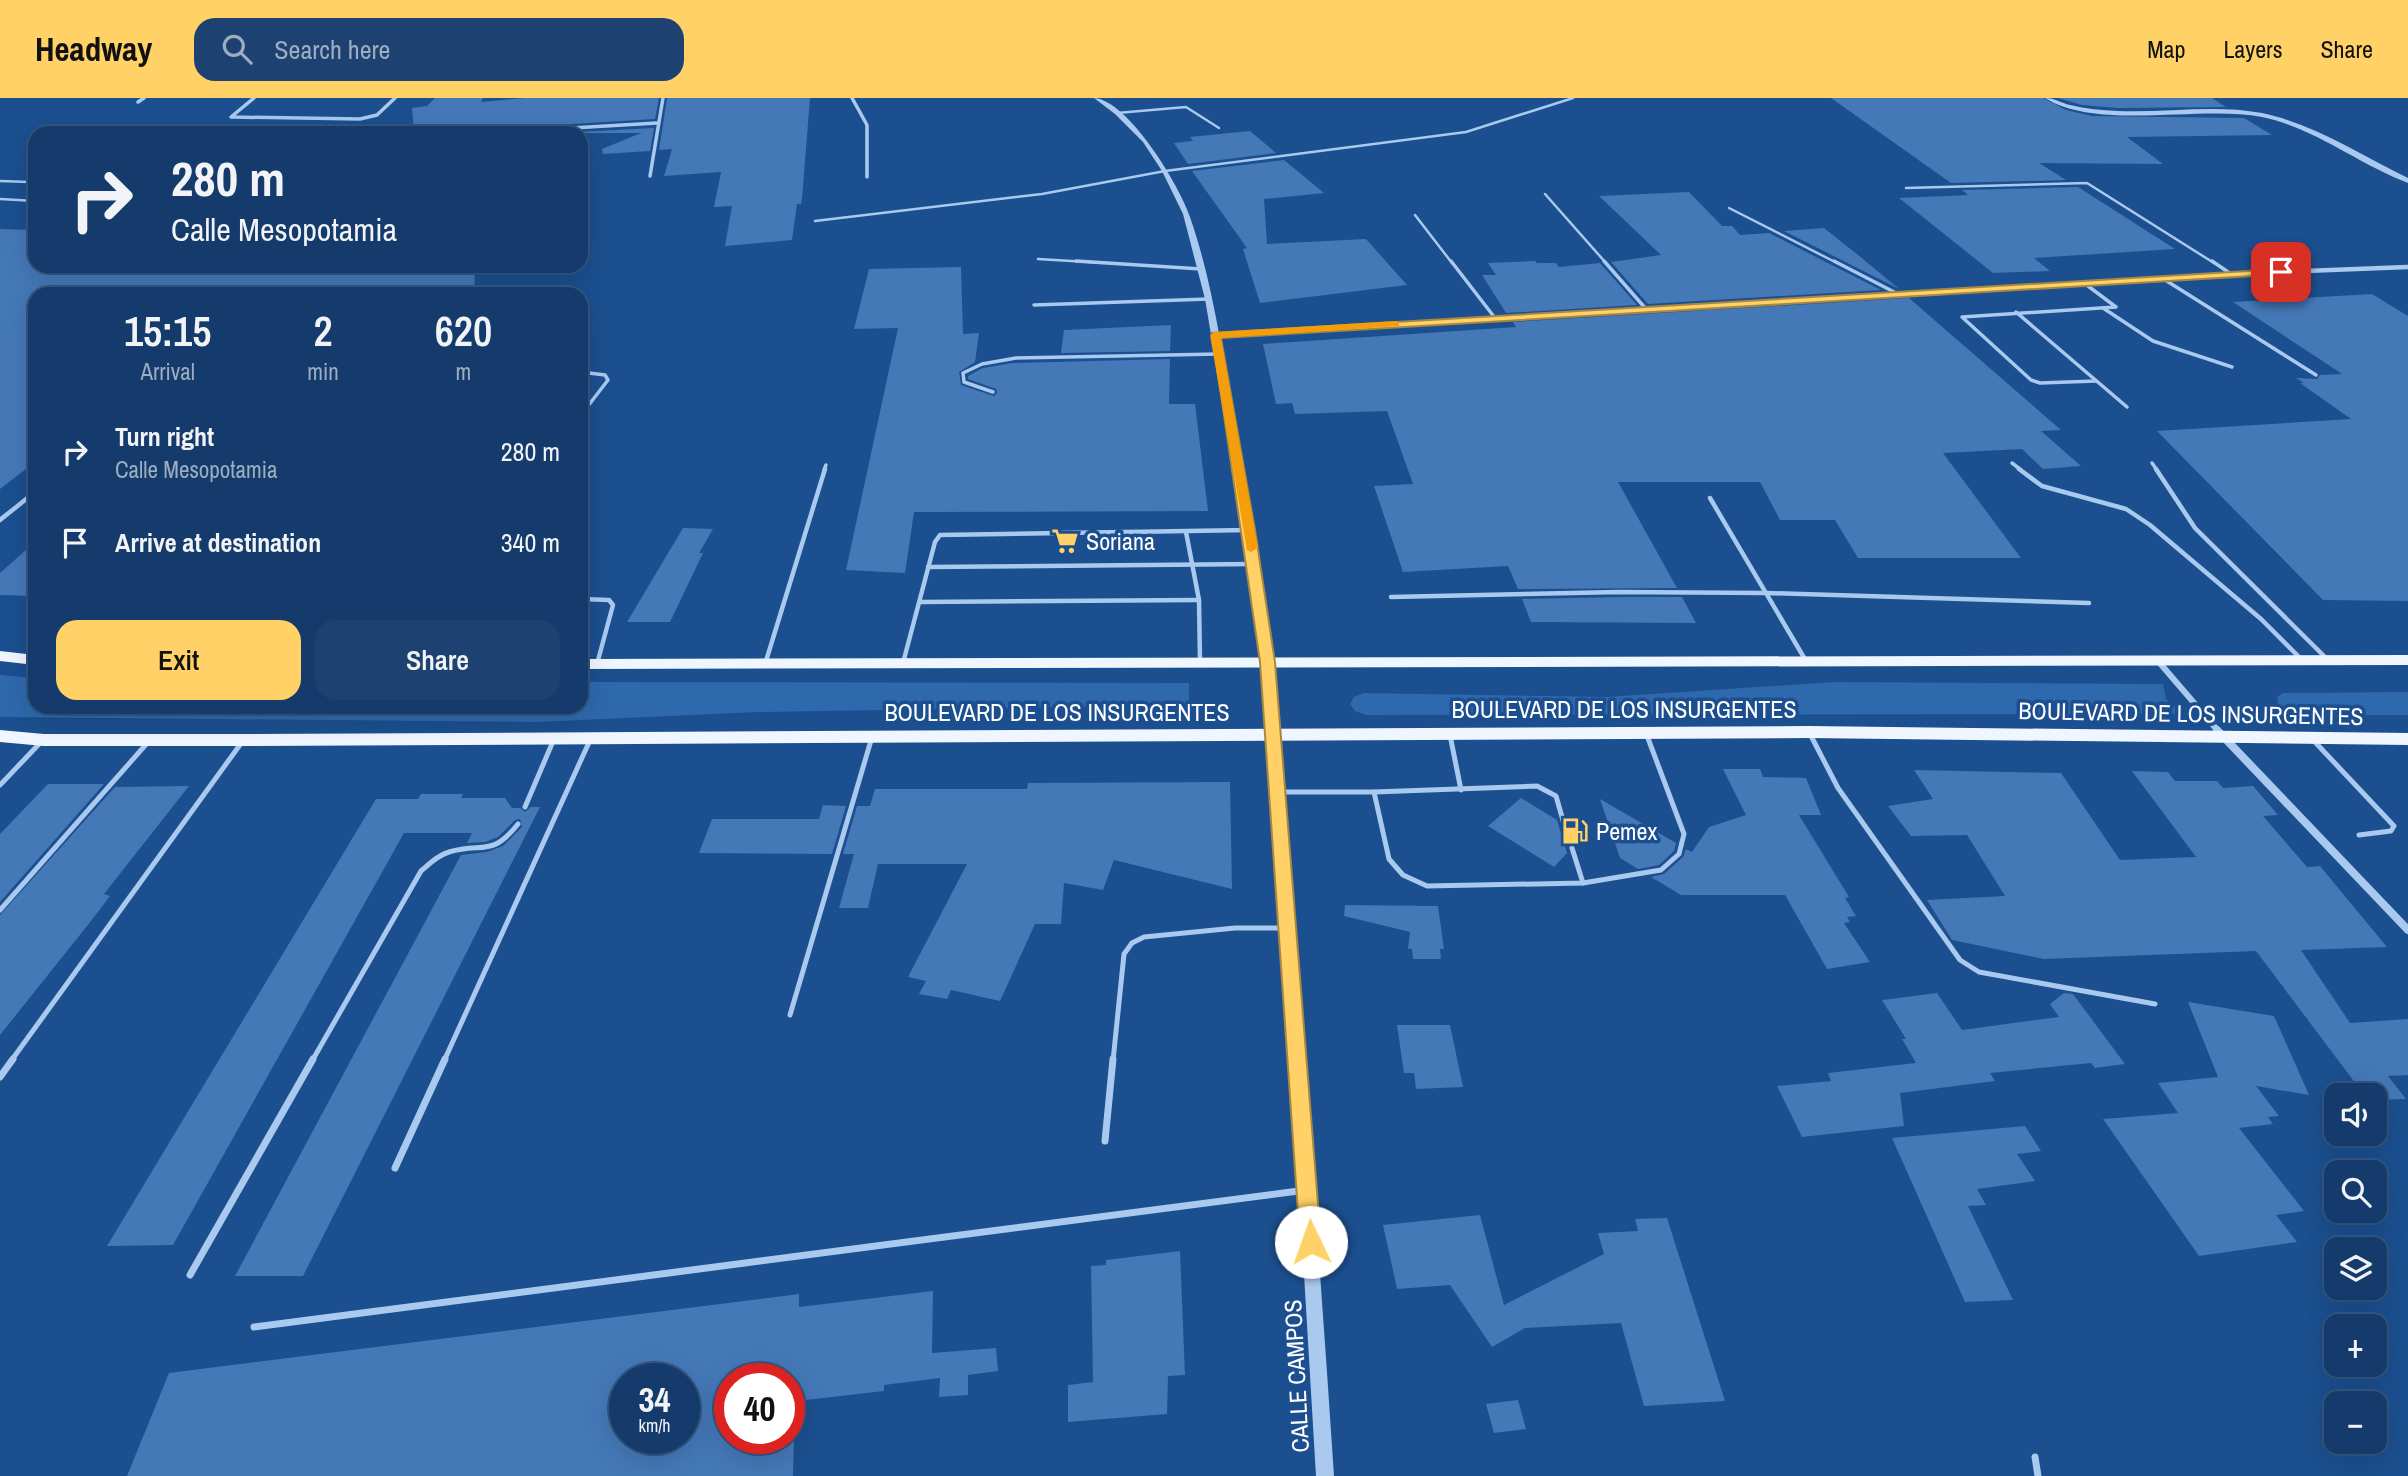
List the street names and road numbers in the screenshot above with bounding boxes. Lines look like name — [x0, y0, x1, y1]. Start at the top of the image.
street label: BOULEVARD DE LOS INSURGENTES — [1451, 693, 1797, 725]
street label: BOULEVARD DE LOS INSURGENTES — [2018, 694, 2364, 732]
street label: BOULEVARD DE LOS INSURGENTES — [884, 696, 1230, 728]
street label: CALLE CAMPOS — [1276, 1299, 1316, 1453]

